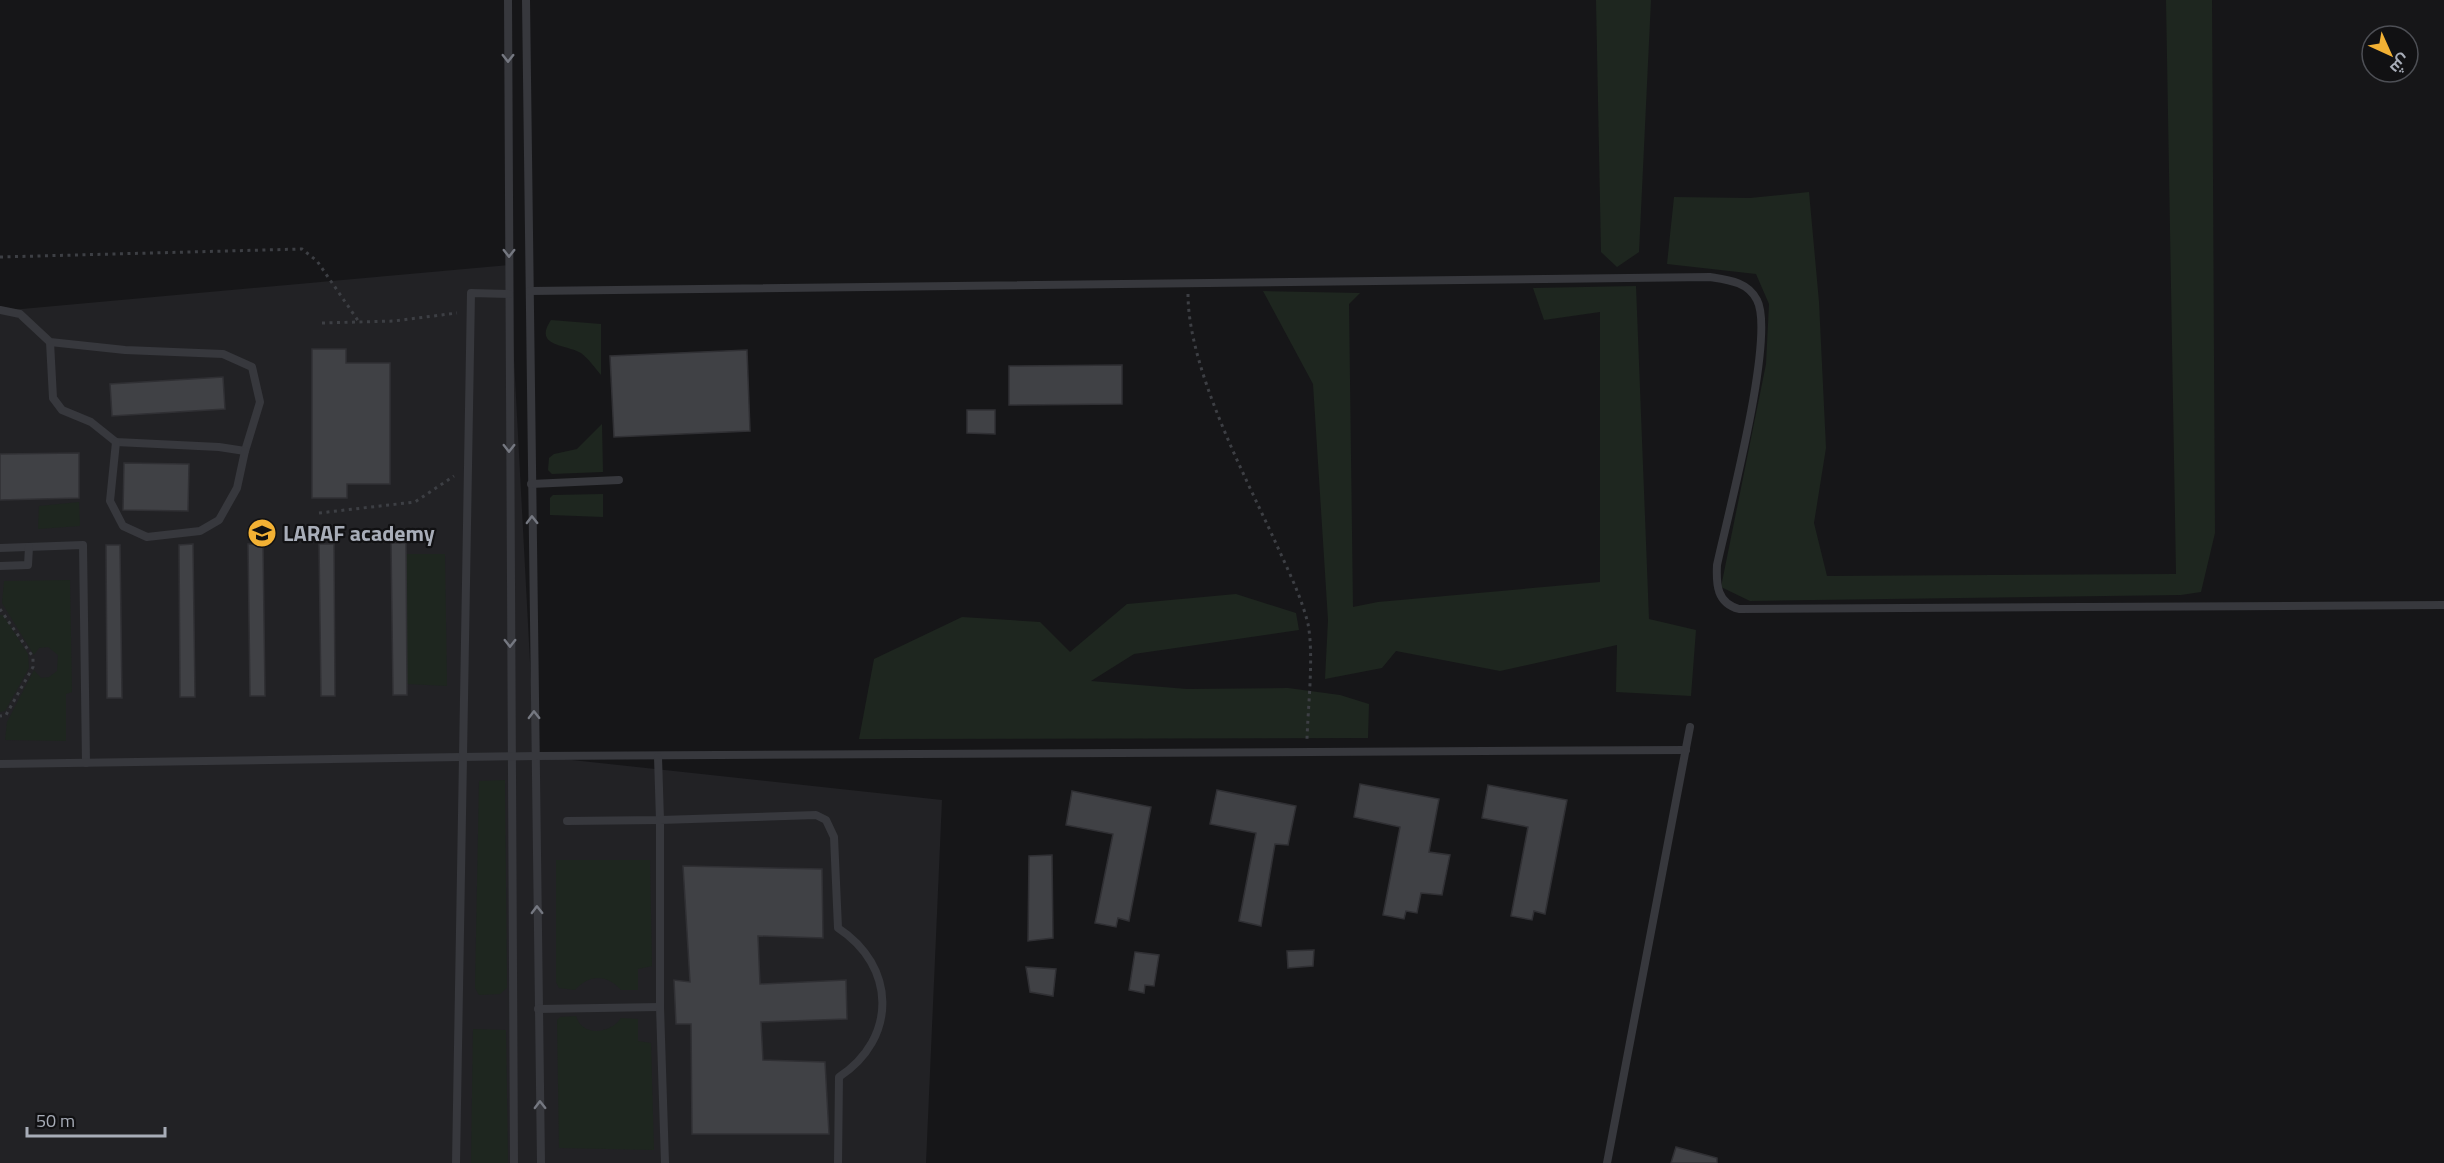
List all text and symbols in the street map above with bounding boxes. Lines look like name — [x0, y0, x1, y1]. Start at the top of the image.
north arrow — [2360, 24, 2420, 84]
text: ش — [2385, 49, 2416, 80]
one-way arrow — [502, 54, 514, 63]
one-way arrow — [503, 249, 515, 258]
one-way arrow — [503, 444, 516, 453]
one-way arrow — [526, 515, 538, 524]
place label: LARAF academy — [283, 516, 435, 550]
school or university icon: LARAF academy — [246, 517, 278, 549]
one-way arrow — [504, 639, 516, 648]
one-way arrow — [528, 710, 541, 719]
one-way arrow — [531, 905, 543, 914]
scale bar — [27, 1100, 165, 1138]
one-way arrow — [533, 1100, 546, 1109]
text: 50 m — [36, 1107, 75, 1134]

